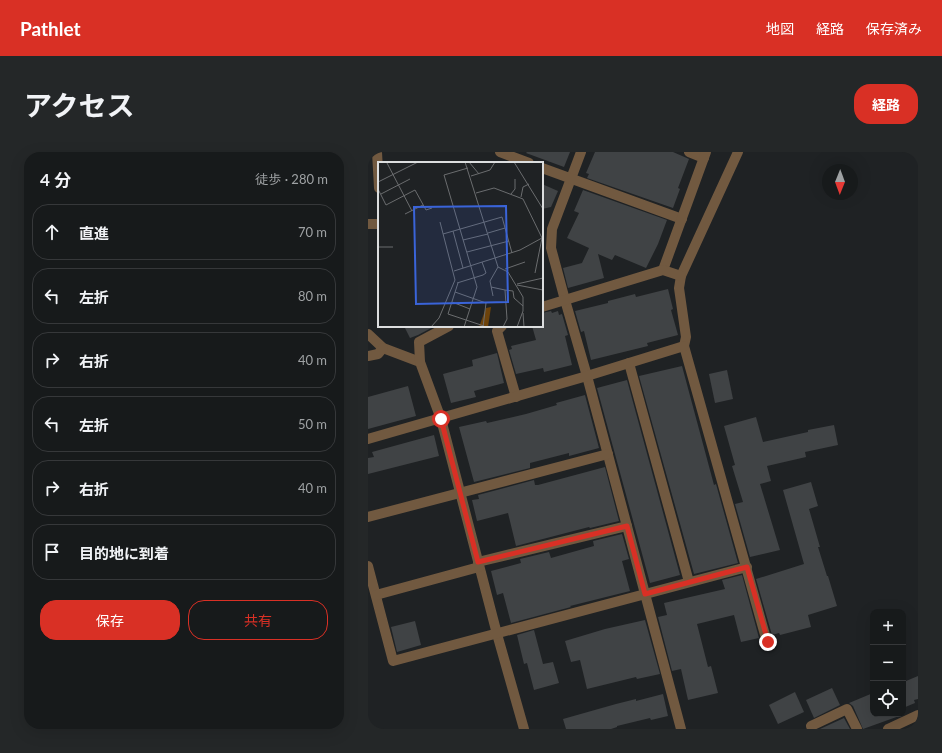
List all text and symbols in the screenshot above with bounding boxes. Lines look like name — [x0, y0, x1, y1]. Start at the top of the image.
text: Pathlet — [20, 17, 81, 40]
text: 地図 — [766, 20, 794, 37]
text: 経路 — [816, 20, 844, 37]
text: 保存済み — [866, 20, 922, 37]
button: 経路 — [854, 84, 918, 124]
text: アクセス — [24, 88, 135, 122]
inset map — [378, 162, 543, 327]
north arrow — [822, 164, 858, 200]
text: 4 分 — [40, 169, 71, 190]
text: 徒歩 · 280 m — [255, 171, 328, 187]
icon: ahead — [41, 221, 63, 243]
text: 直進 — [79, 224, 109, 242]
text: 70 m — [298, 224, 327, 240]
icon: left — [41, 285, 63, 307]
text: 左折 — [79, 288, 109, 306]
text: 80 m — [298, 288, 327, 304]
icon: right — [41, 349, 63, 371]
text: 右折 — [79, 352, 109, 370]
text: 40 m — [298, 352, 327, 368]
route start — [432, 410, 450, 428]
icon: left — [41, 413, 63, 435]
text: 左折 — [79, 416, 109, 434]
text: 50 m — [298, 416, 327, 432]
icon: right — [41, 477, 63, 499]
text: 右折 — [79, 480, 109, 498]
text: 40 m — [298, 480, 327, 496]
icon: arrive — [41, 541, 63, 563]
text: 目的地に到着 — [79, 544, 169, 562]
button: 保存 — [40, 600, 180, 640]
button: 共有 — [188, 600, 328, 640]
map controls — [870, 609, 906, 717]
button: + — [870, 609, 906, 645]
route end — [759, 633, 777, 651]
button: − — [870, 645, 906, 681]
button: locate — [870, 681, 906, 717]

